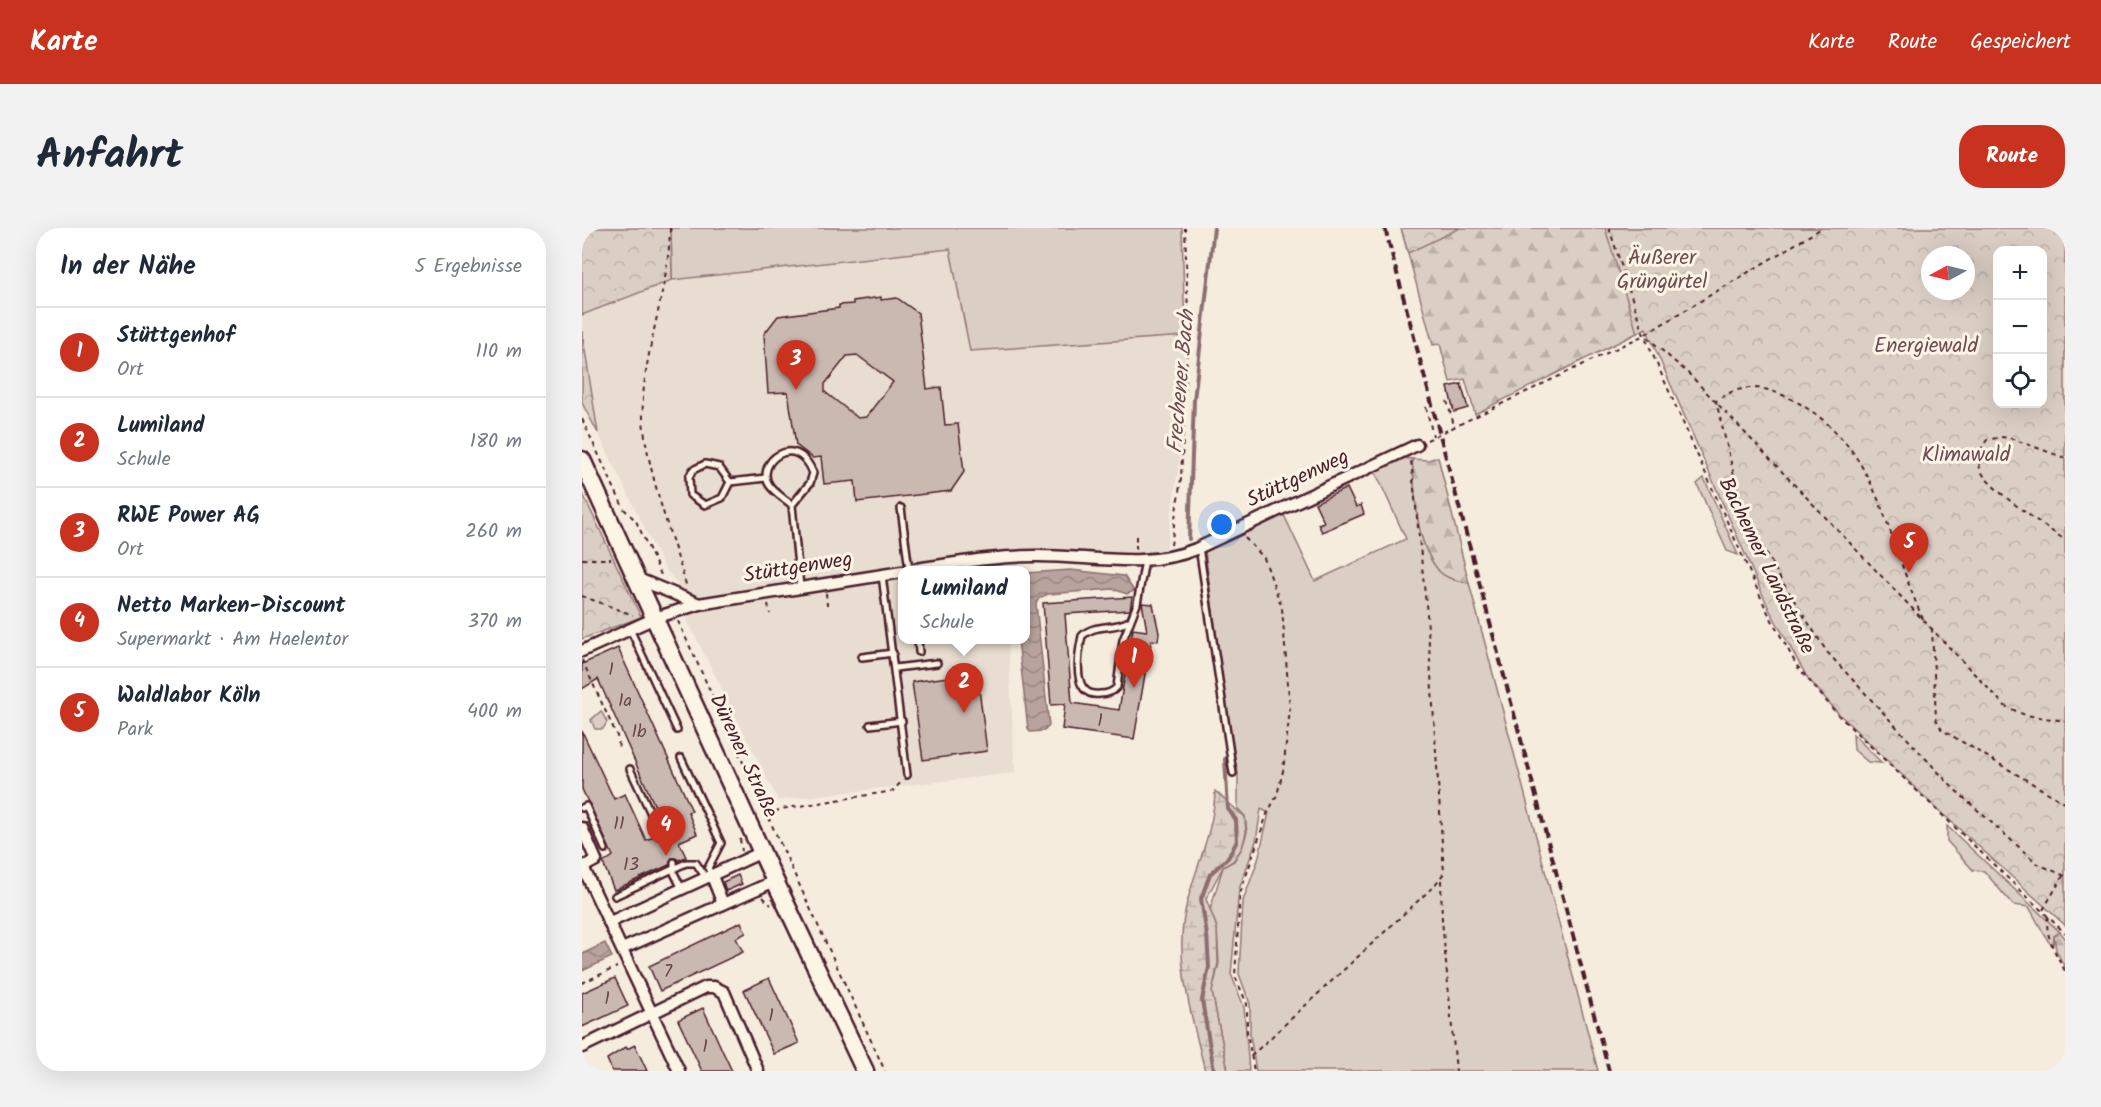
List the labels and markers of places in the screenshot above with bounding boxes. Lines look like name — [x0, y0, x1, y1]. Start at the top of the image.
pin: 3 — [776, 340, 816, 390]
pin: 5 — [1890, 524, 1928, 573]
pin: 1 — [1114, 638, 1154, 688]
pin: 2 — [944, 664, 983, 713]
pin: 4 — [646, 806, 686, 856]

